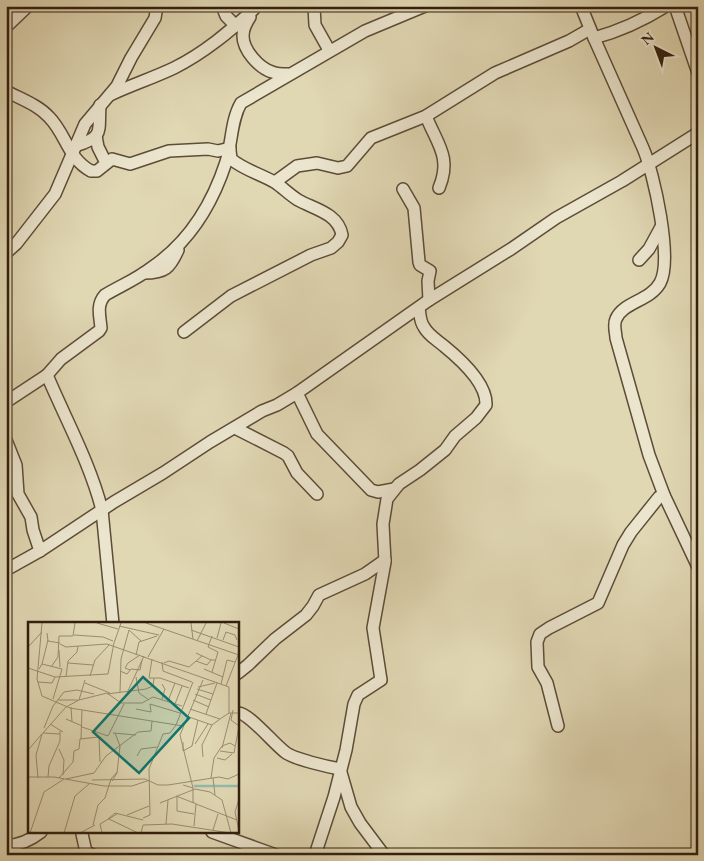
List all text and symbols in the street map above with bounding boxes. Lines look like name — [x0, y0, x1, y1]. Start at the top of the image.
north arrow — [632, 22, 682, 72]
text: N — [637, 27, 658, 49]
inset map — [28, 622, 239, 834]

